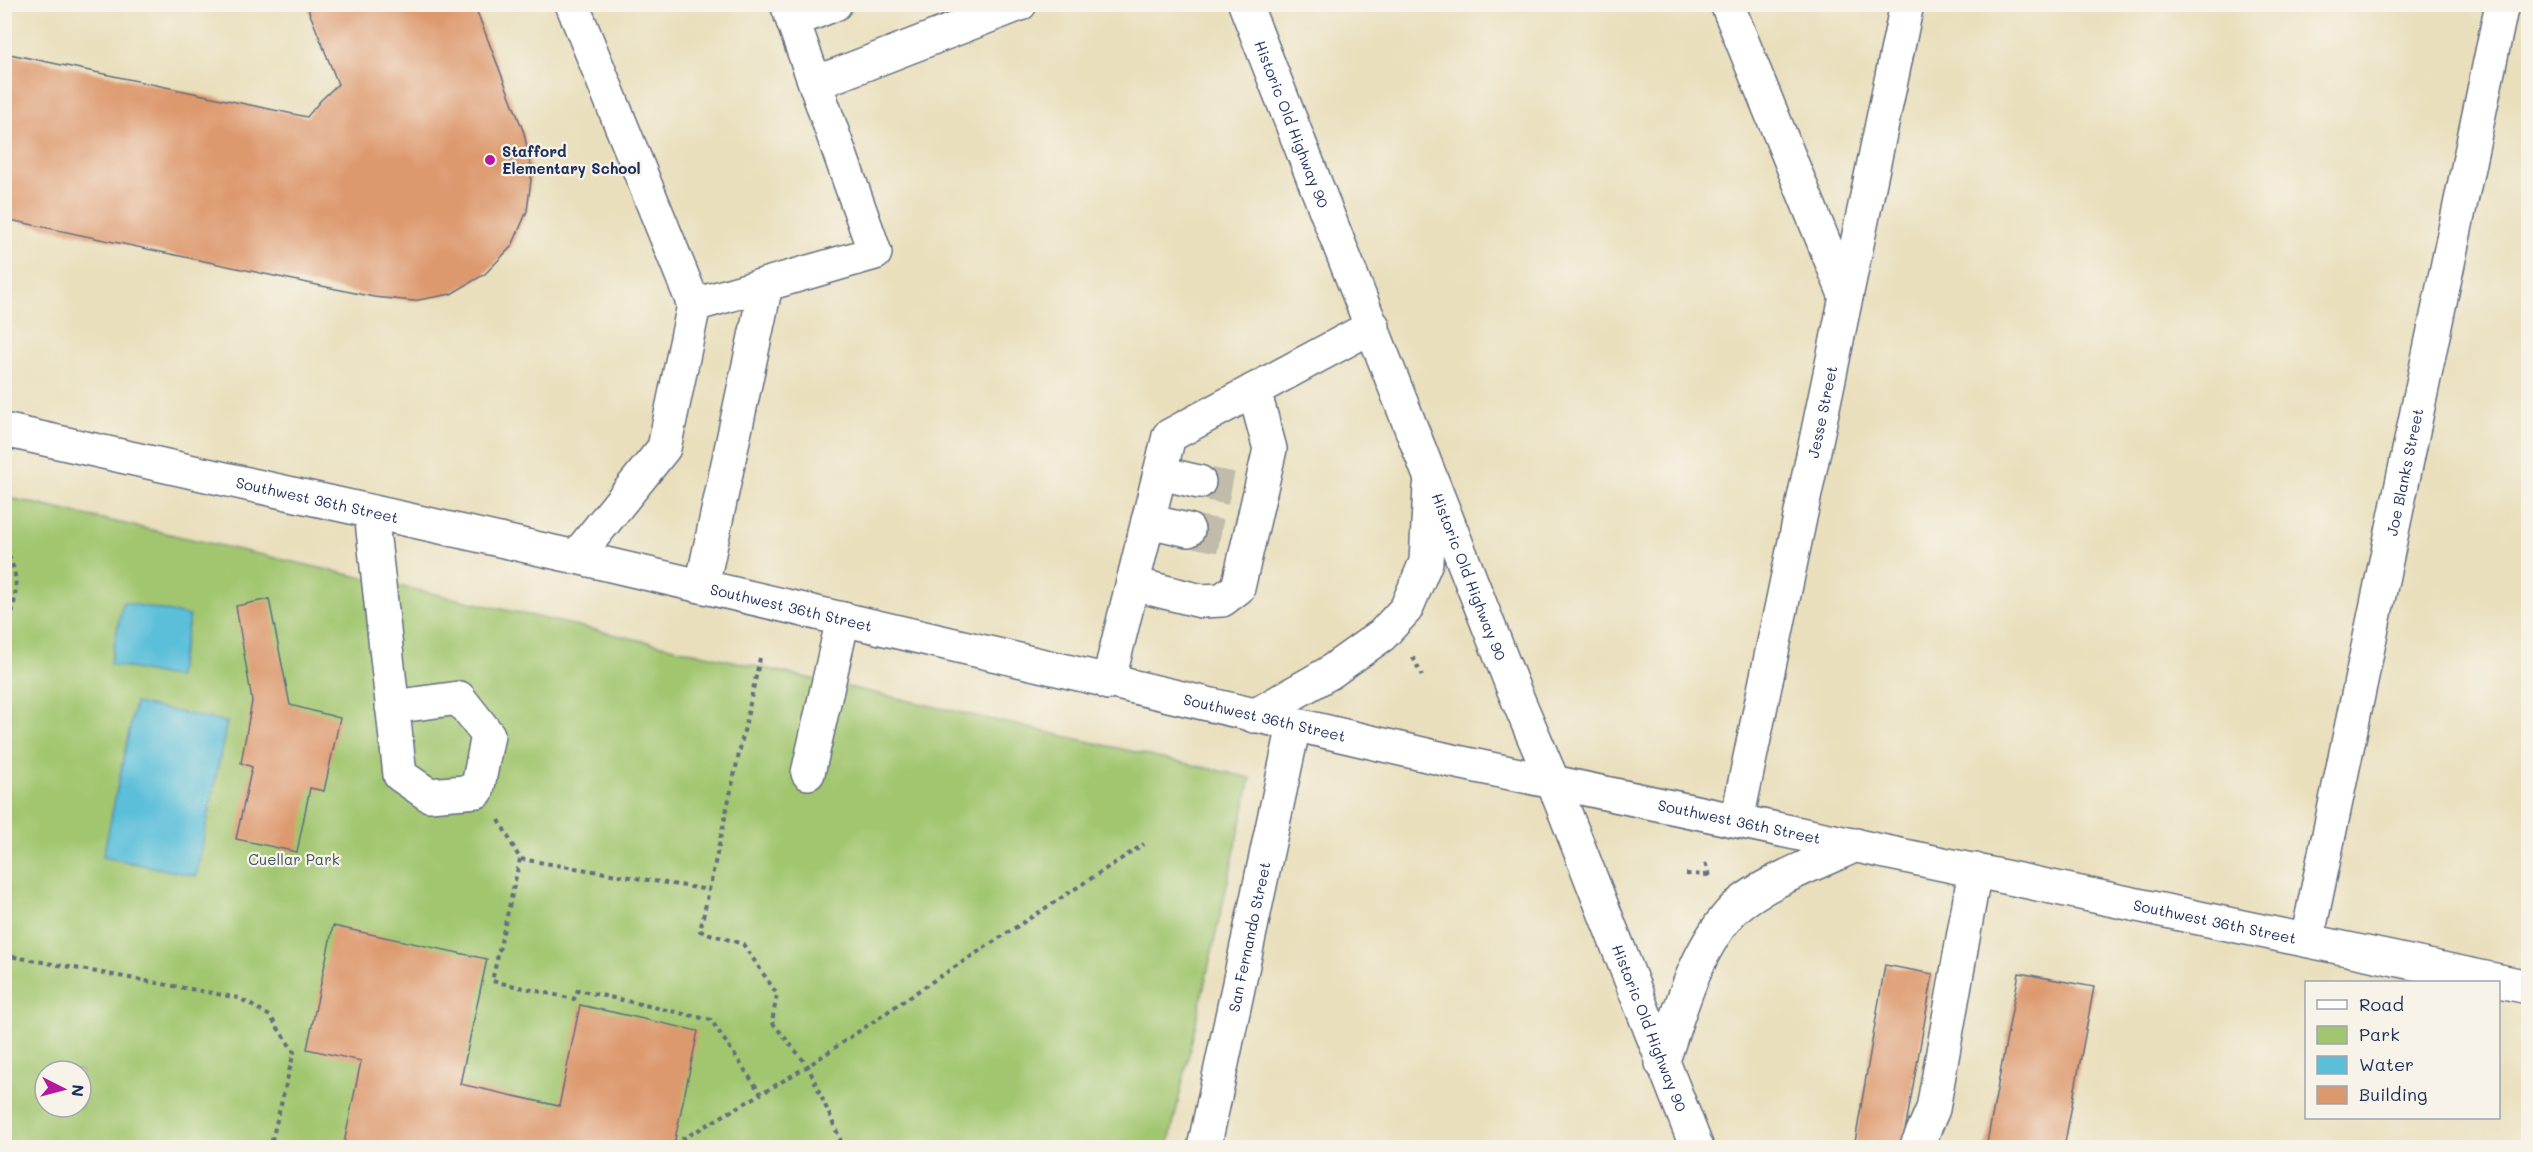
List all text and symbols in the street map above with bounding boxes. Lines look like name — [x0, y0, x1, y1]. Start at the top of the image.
street label: Historic Old Highway 90 — [1250, 38, 1334, 211]
place label: Stafford Elementary School — [502, 141, 641, 178]
marker: Stafford Elementary School — [483, 153, 497, 167]
street label: Jesse Street — [1803, 364, 1841, 460]
street label: Joe Blanks Street — [2381, 406, 2428, 538]
street label: Southwest 36th Street — [234, 472, 400, 527]
street label: Historic Old Highway 90 — [1428, 490, 1511, 663]
street label: Southwest 36th Street — [708, 579, 874, 636]
street label: Southwest 36th Street — [1182, 689, 1348, 746]
street label: Southwest 36th Street — [1656, 794, 1823, 848]
park label: Cuellar Park — [248, 849, 340, 869]
street label: San Fernando Street — [1223, 860, 1275, 1014]
street label: Southwest 36th Street — [2132, 894, 2298, 948]
street label: Historic Old Highway 90 — [1608, 941, 1692, 1114]
legend — [2305, 981, 2500, 1119]
text: Road — [2359, 992, 2404, 1016]
text: Park — [2359, 1022, 2400, 1046]
text: Water — [2359, 1052, 2414, 1076]
north arrow — [33, 1059, 93, 1119]
text: Building — [2359, 1082, 2427, 1106]
text: N — [67, 1083, 89, 1098]

